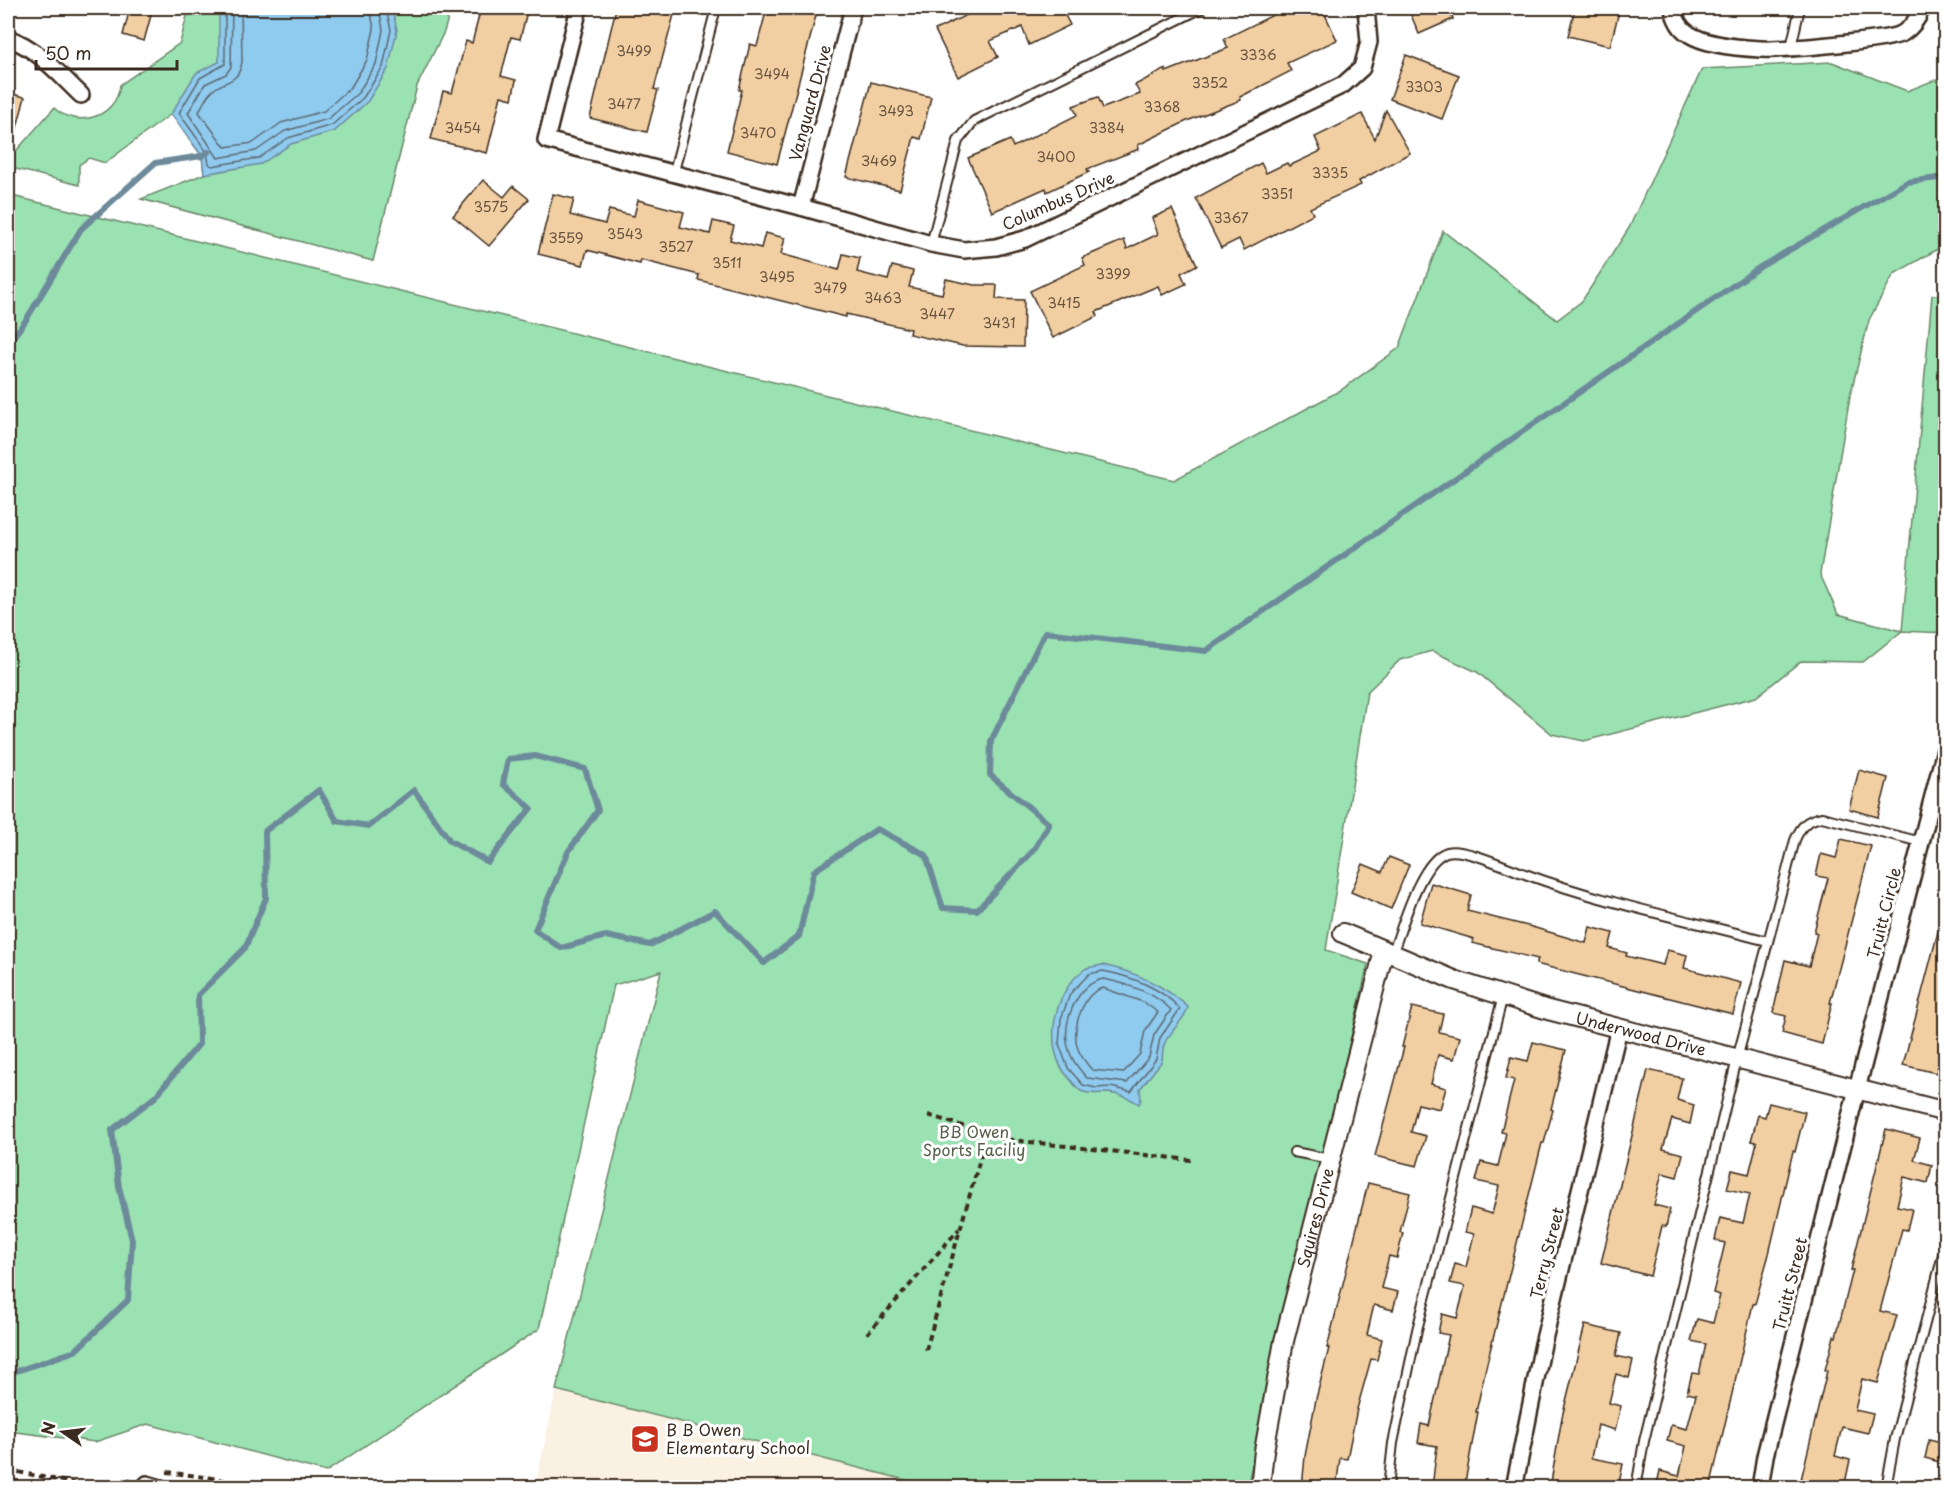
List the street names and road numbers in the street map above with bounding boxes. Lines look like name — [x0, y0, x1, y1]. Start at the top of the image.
street label: Vanguard Drive — [782, 42, 836, 163]
street label: Columbus Drive — [998, 165, 1118, 236]
street label: Truitt Circle — [1860, 864, 1906, 961]
street label: Underwood Drive — [1573, 1005, 1709, 1061]
street label: Squires Drive — [1290, 1165, 1339, 1270]
street label: Terry Street — [1523, 1204, 1569, 1301]
street label: Truitt Street — [1766, 1234, 1812, 1333]

